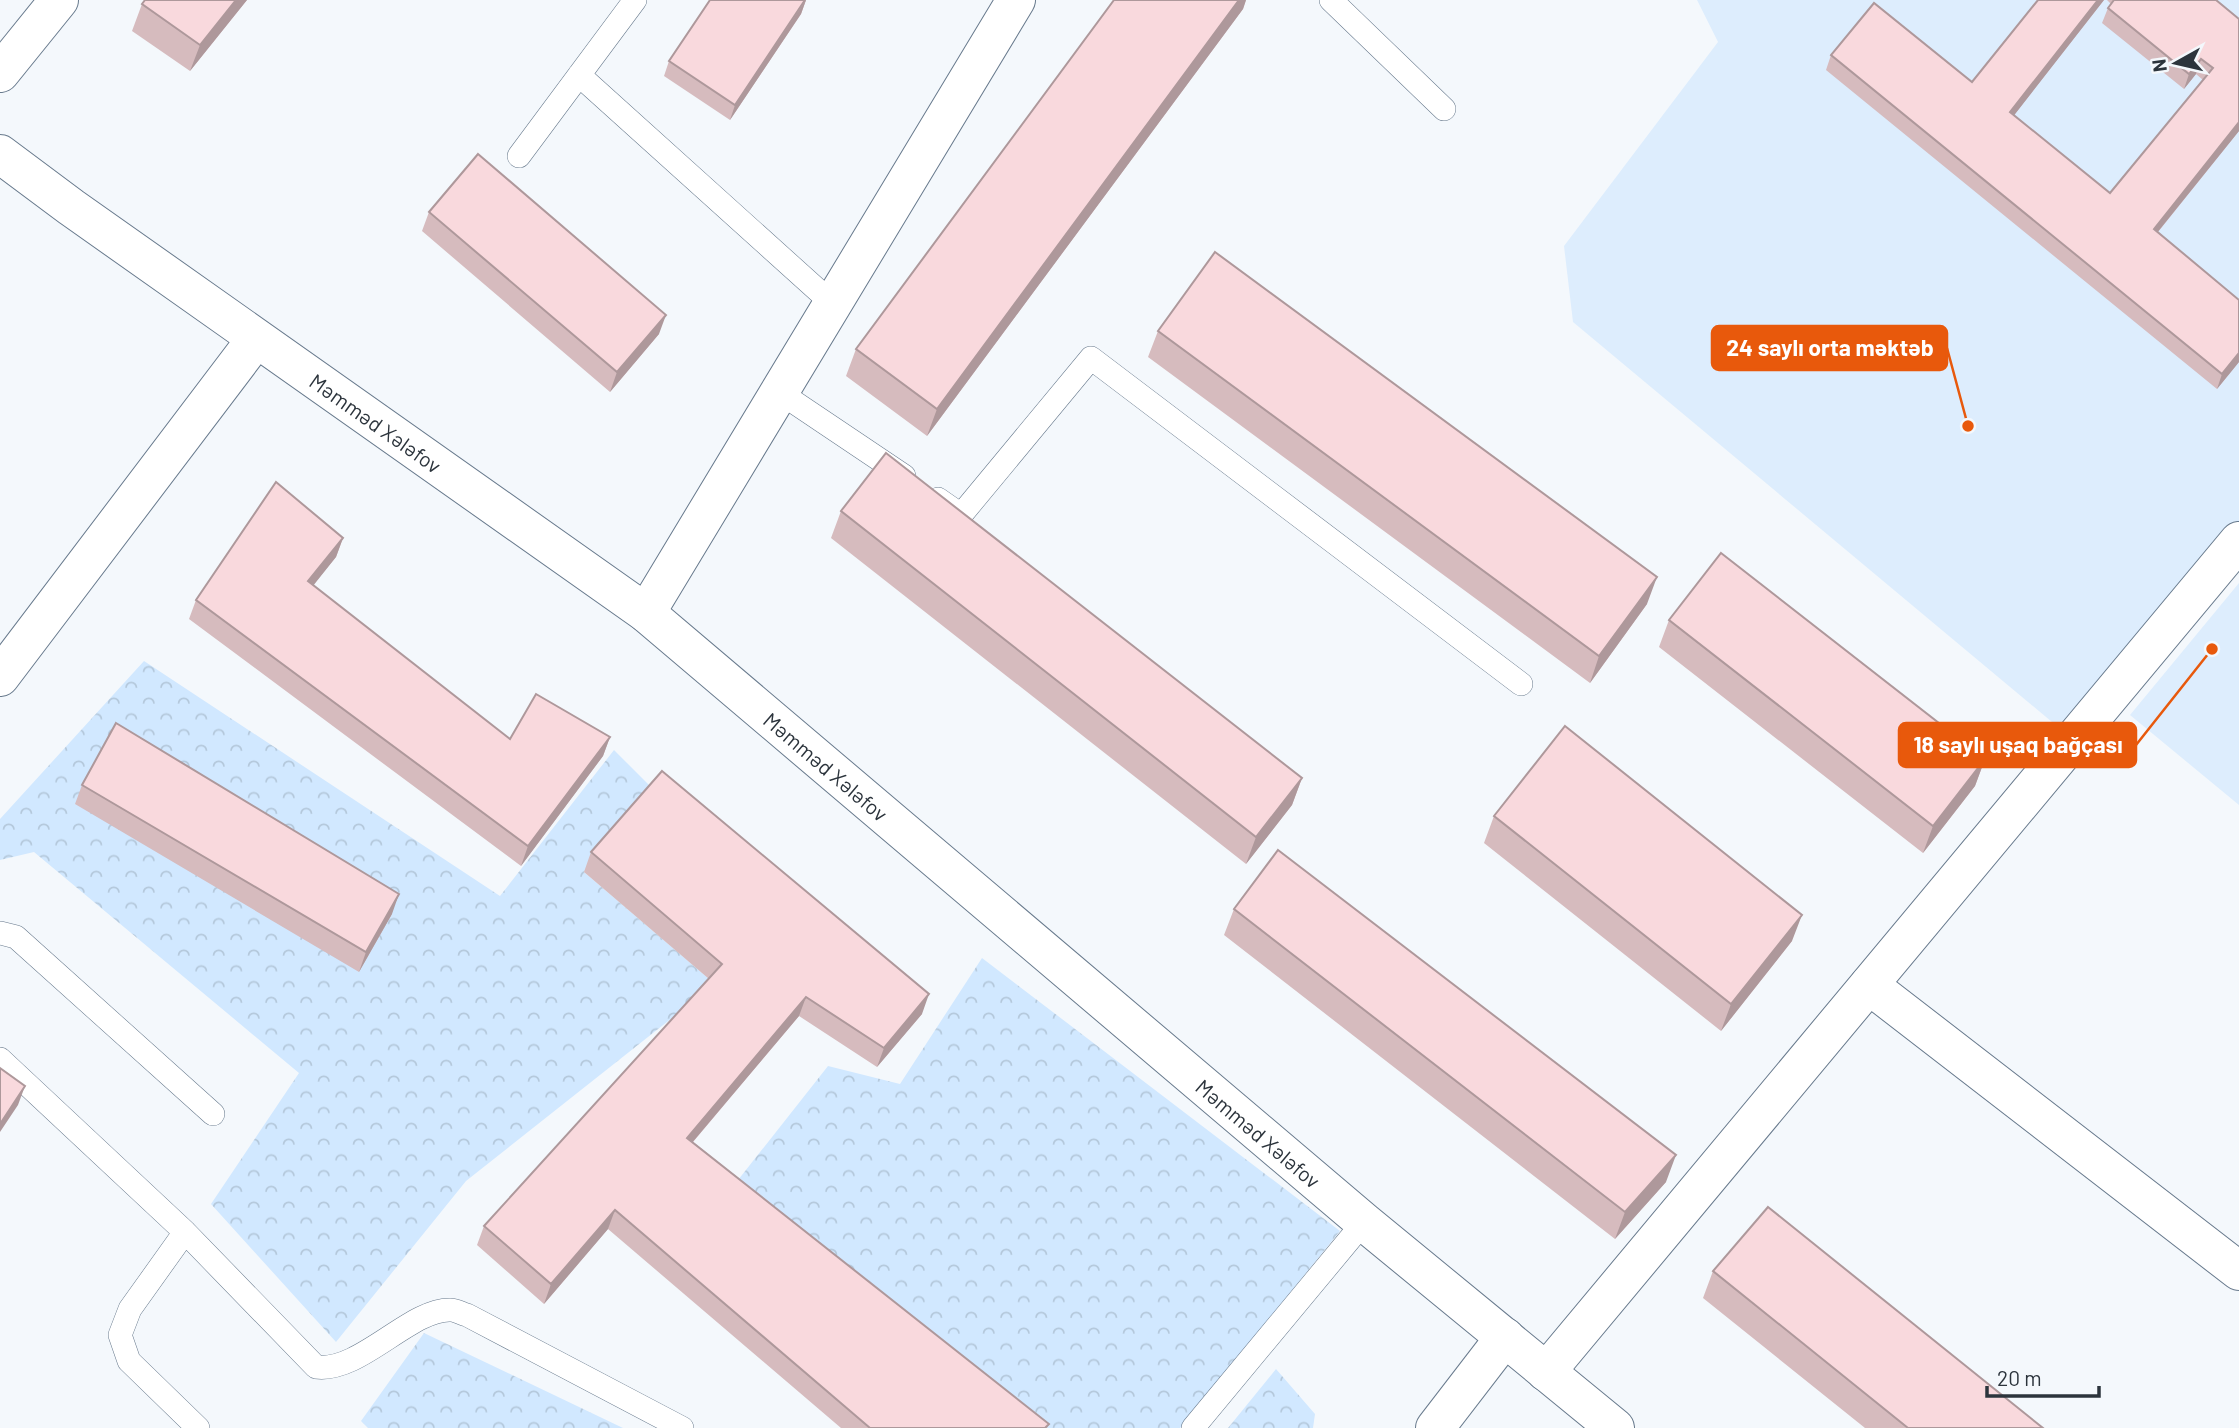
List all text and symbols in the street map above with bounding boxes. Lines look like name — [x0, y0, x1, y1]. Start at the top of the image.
north arrow — [2141, 28, 2211, 98]
text: N — [2146, 58, 2171, 73]
callout: 24 saylı orta məktəb — [1712, 326, 1947, 370]
text: 24 saylı orta məktəb — [1726, 333, 1934, 361]
street label: Məmməd Xələfov — [306, 367, 447, 477]
street label: Məmməd Xələfov — [759, 706, 894, 826]
callout: 18 saylı uşaq bağçası — [1899, 723, 2136, 767]
text: 18 saylı uşaq bağçası — [1913, 730, 2123, 758]
street label: Məmməd Xələfov — [1192, 1073, 1326, 1192]
scale bar — [1987, 1354, 2099, 1398]
text: 20 m — [1997, 1365, 2042, 1390]

